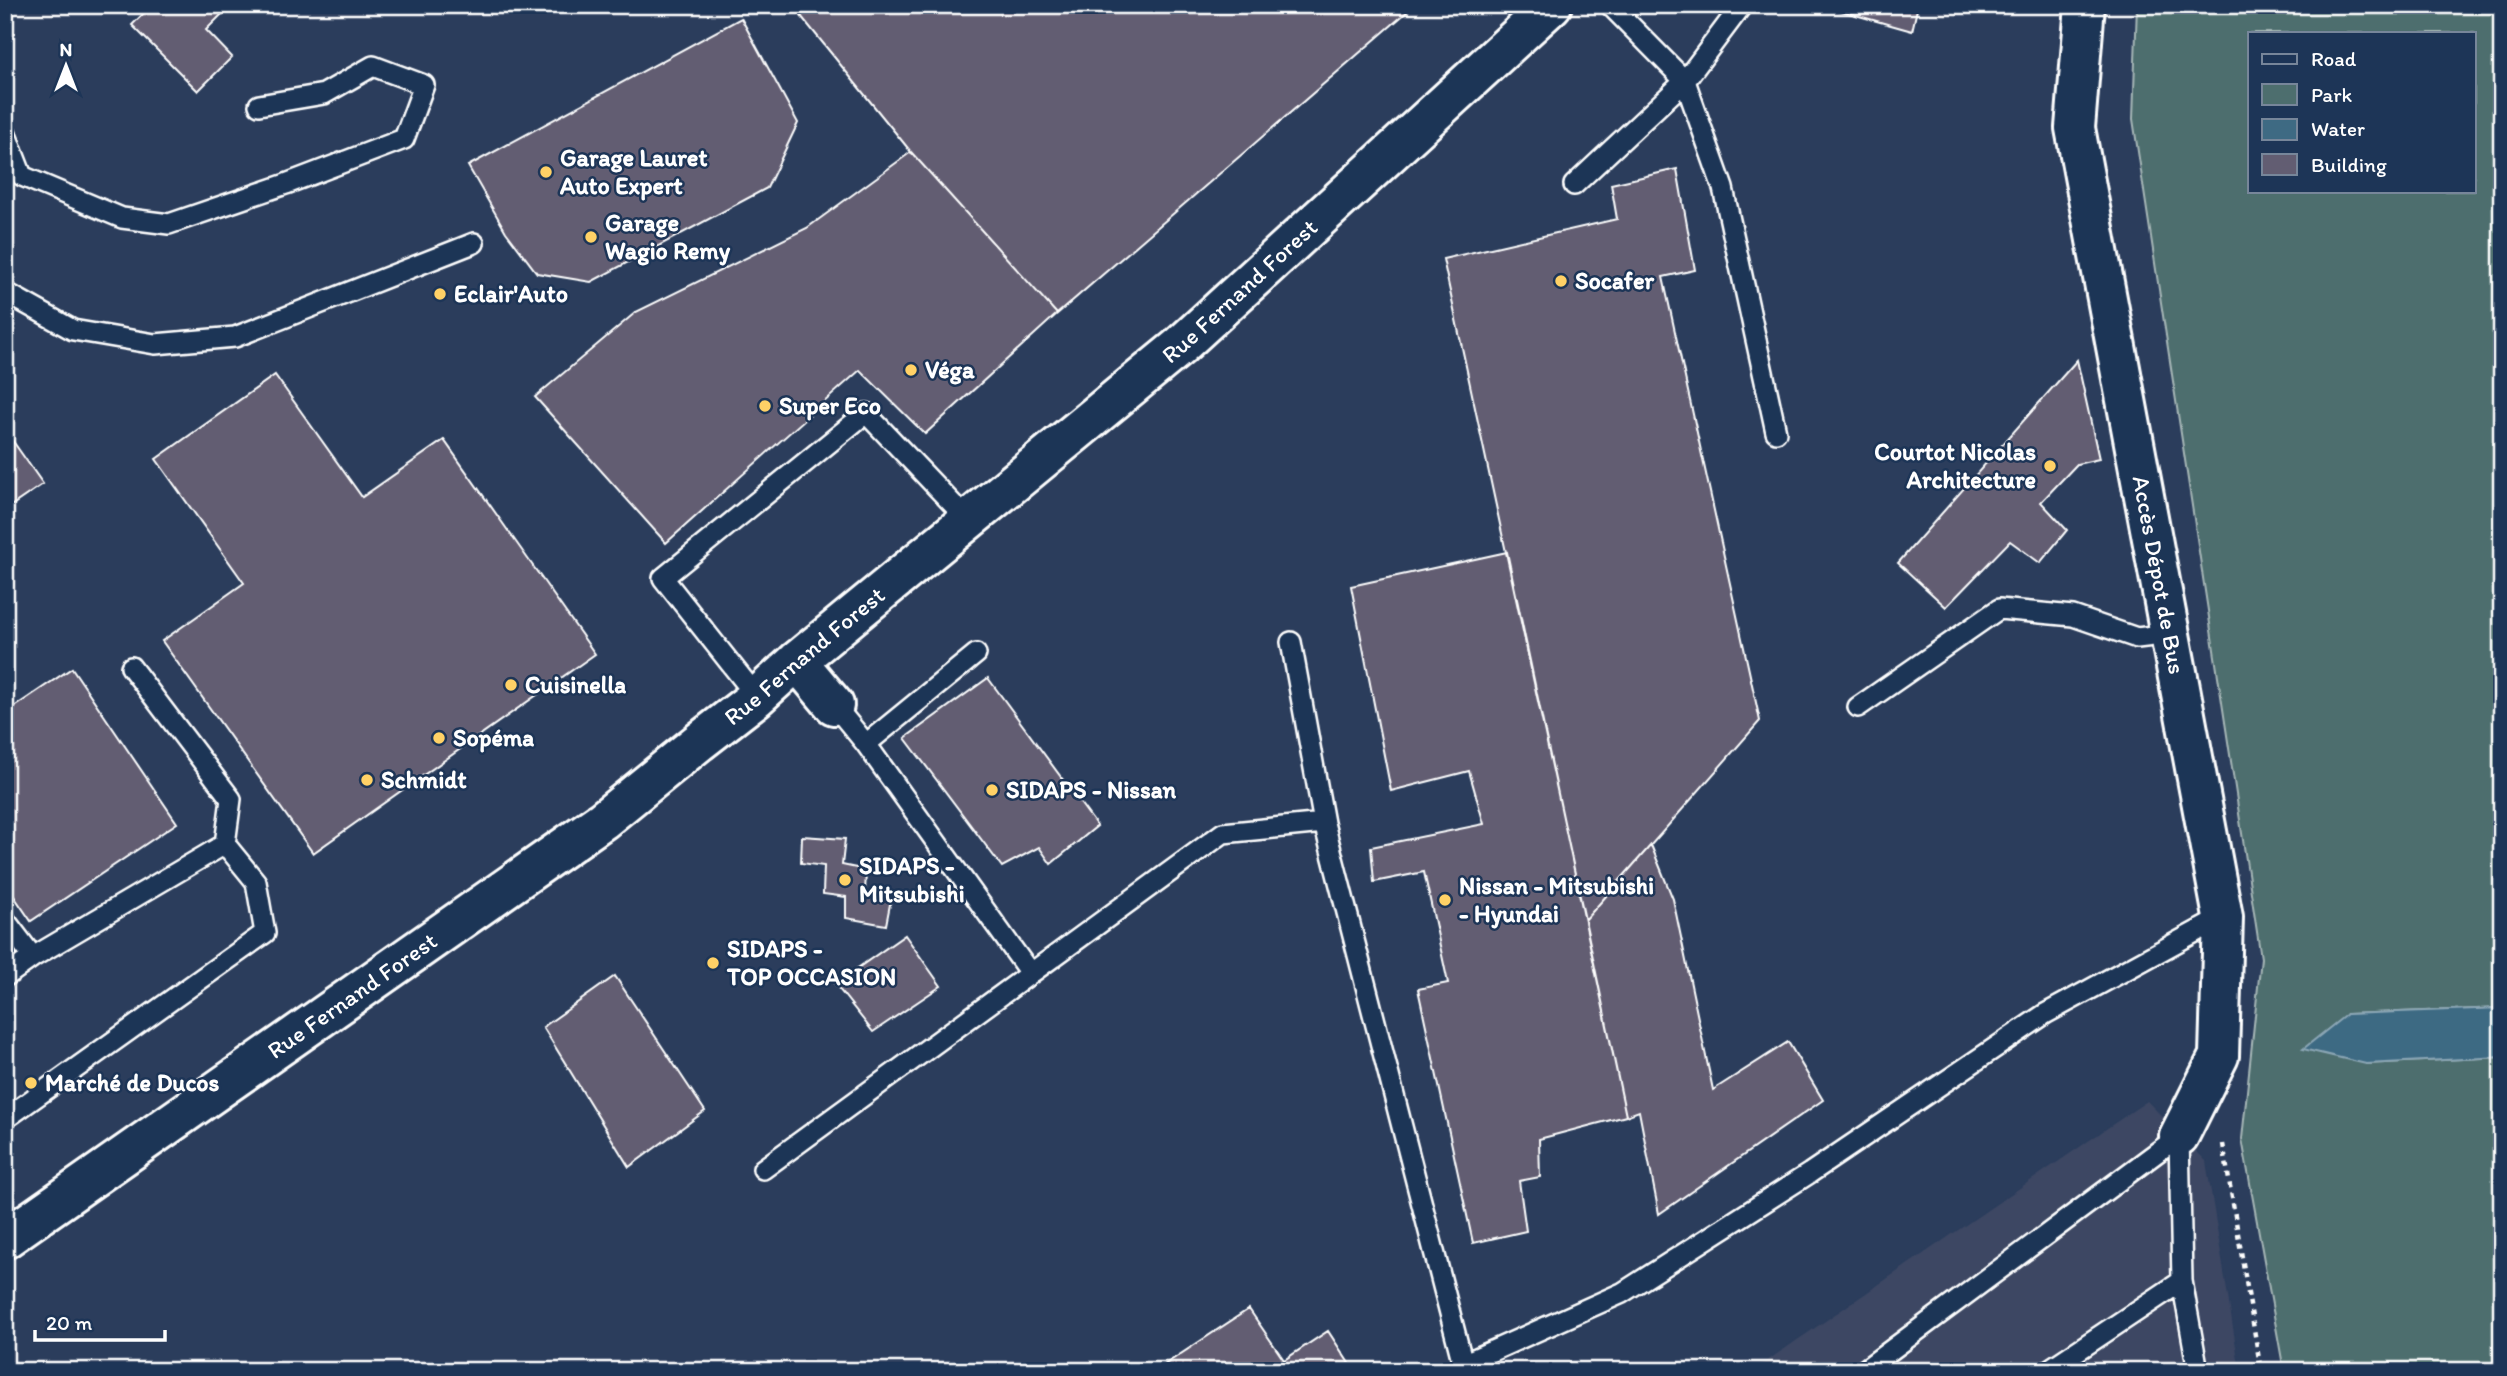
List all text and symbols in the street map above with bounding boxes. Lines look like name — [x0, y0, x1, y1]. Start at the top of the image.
north arrow — [32, 32, 102, 102]
legend — [2248, 32, 2476, 192]
text: N — [60, 38, 72, 61]
text: Road — [2311, 46, 2357, 71]
text: Park — [2311, 82, 2353, 107]
text: Water — [2311, 116, 2365, 141]
place label: Garage Lauret Auto Expert — [559, 143, 707, 201]
text: Building — [2311, 152, 2387, 177]
marker: Garage Lauret Auto Expert — [538, 164, 554, 180]
place label: Garage Wagio Remy — [605, 208, 731, 266]
street label: Rue Fernand Forest — [1156, 212, 1323, 369]
marker: Garage Wagio Remy — [583, 229, 599, 245]
place label: Socafer — [1575, 266, 1654, 295]
marker: Socafer — [1553, 273, 1569, 289]
place label: Eclair'Auto — [454, 279, 568, 308]
marker: Eclair'Auto — [432, 286, 448, 302]
place label: Véga — [925, 355, 975, 385]
marker: Véga — [903, 362, 919, 378]
place label: Super Eco — [779, 391, 881, 421]
marker: Super Eco — [757, 398, 773, 414]
place label: Courtot Nicolas Architecture — [1874, 437, 2036, 494]
marker: Courtot Nicolas Architecture — [2042, 458, 2058, 474]
street label: Accès Dépot de Bus — [2126, 473, 2192, 676]
street label: Rue Fernand Forest — [718, 580, 890, 731]
place label: Cuisinella — [525, 670, 626, 699]
marker: Cuisinella — [503, 677, 519, 693]
place label: Sopéma — [453, 723, 534, 753]
marker: Sopéma — [431, 730, 447, 746]
place label: Schmidt — [381, 765, 467, 794]
marker: Schmidt — [359, 772, 375, 788]
place label: SIDAPS - Nissan — [1006, 775, 1176, 804]
marker: SIDAPS - Nissan — [984, 782, 1000, 798]
place label: SIDAPS - Mitsubishi — [859, 851, 965, 908]
place label: Nissan - Mitsubishi - Hyundai — [1459, 871, 1654, 929]
marker: SIDAPS - Mitsubishi — [837, 872, 853, 888]
marker: Nissan - Mitsubishi - Hyundai — [1437, 892, 1453, 908]
street label: Rue Fernand Forest — [261, 926, 442, 1065]
place label: SIDAPS - TOP OCCASION — [726, 934, 896, 991]
marker: SIDAPS - TOP OCCASION — [705, 955, 721, 971]
place label: Marché de Ducos — [45, 1068, 220, 1097]
marker: Marché de Ducos — [23, 1075, 39, 1091]
scale bar — [35, 1299, 164, 1343]
text: 20 m — [46, 1310, 93, 1335]

